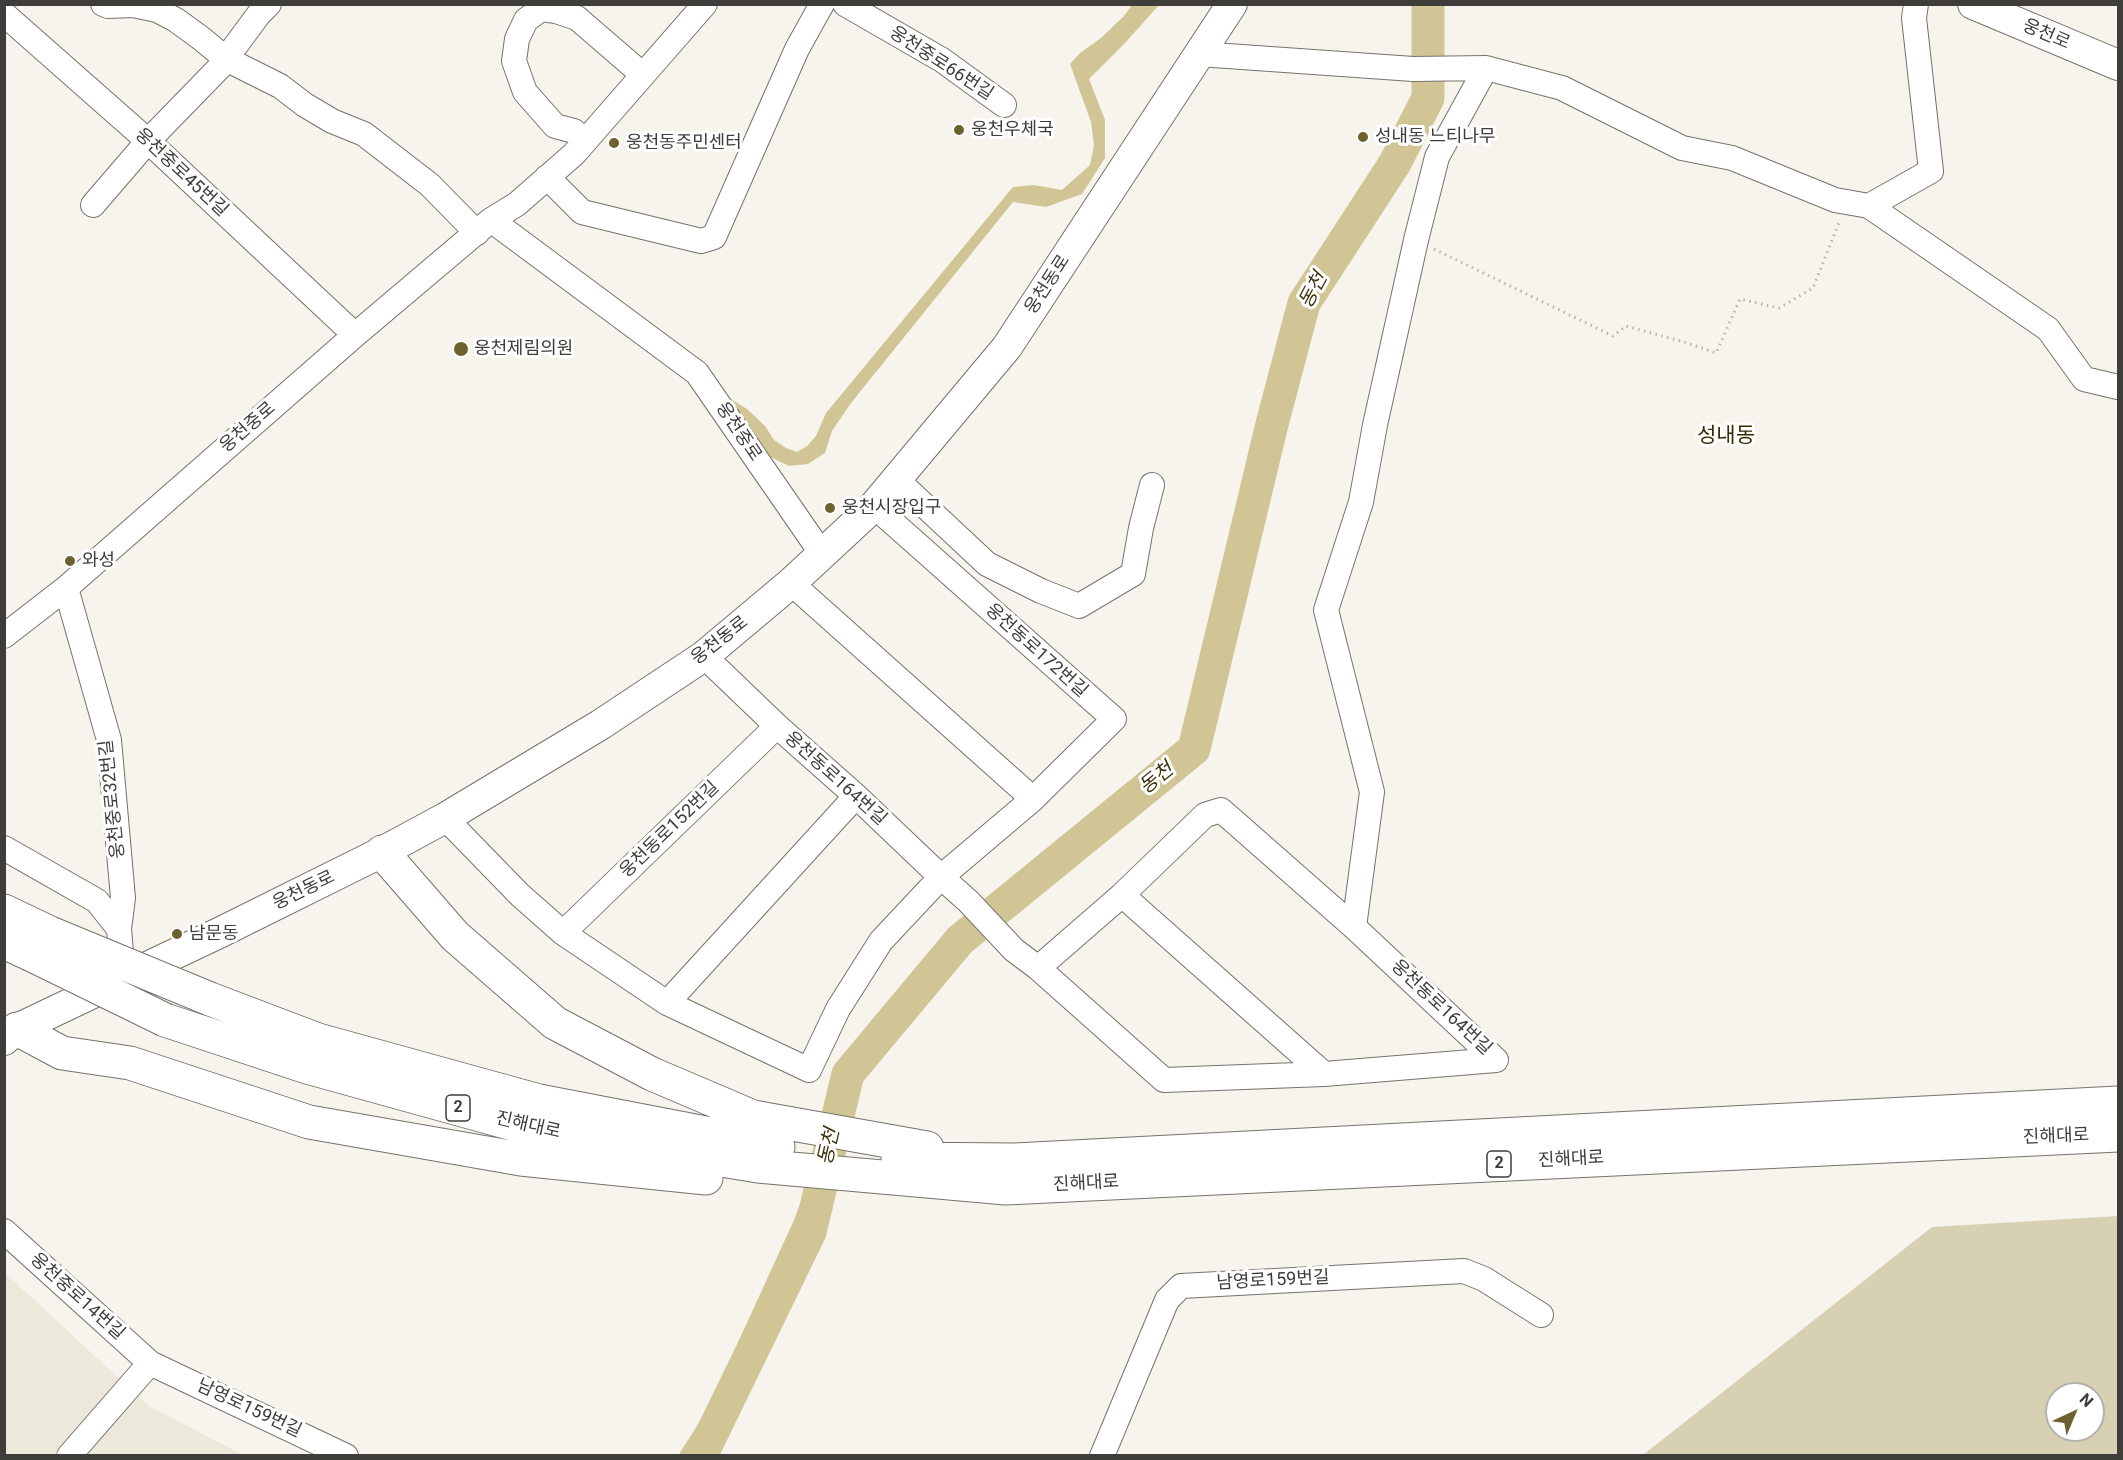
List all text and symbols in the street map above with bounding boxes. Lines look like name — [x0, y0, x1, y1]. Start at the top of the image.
street label: 웅천로 — [2019, 15, 2073, 55]
street label: 웅천중로66번길 — [885, 22, 997, 106]
place label: 웅천우체국 — [971, 119, 1054, 141]
marker: 웅천우체국 — [952, 123, 966, 137]
street label: 웅천중로45번길 — [130, 124, 232, 222]
place label: 성내동 느티나무 — [1375, 126, 1495, 148]
marker: 성내동 느티나무 — [1356, 130, 1370, 144]
place label: 웅천동주민센터 — [626, 132, 742, 154]
marker: 웅천동주민센터 — [607, 136, 621, 150]
street label: 웅천동로 — [1021, 251, 1075, 319]
water label: 동천 — [1295, 269, 1333, 313]
place label: 웅천제림의원 — [474, 338, 573, 360]
marker: 웅천제림의원 — [452, 340, 470, 358]
street label: 웅천중로 — [216, 398, 280, 458]
street label: 웅천중로 — [711, 399, 765, 465]
district label: 성내동 — [1697, 424, 1755, 450]
place label: 웅천시장입구 — [842, 497, 941, 519]
marker: 웅천시장입구 — [823, 501, 837, 515]
place label: 와성 — [82, 550, 115, 572]
marker: 와성 — [63, 554, 77, 568]
street label: 웅천동로172번길 — [981, 600, 1091, 702]
street label: 웅천동로 — [687, 612, 753, 670]
street label: 웅천동로164번길 — [780, 728, 890, 830]
street label: 웅천중로32번길 — [96, 738, 130, 860]
water label: 동천 — [1135, 758, 1179, 800]
street label: 웅천동로152번길 — [616, 777, 724, 883]
street label: 웅천동로 — [269, 867, 339, 915]
place label: 남문동 — [189, 923, 239, 945]
marker: 남문동 — [170, 927, 184, 941]
street label: 웅천동로164번길 — [1386, 956, 1496, 1060]
road number: 2 — [446, 1095, 470, 1121]
street label: 진해대로 — [493, 1108, 563, 1144]
street label: 진해대로 — [2023, 1125, 2089, 1149]
water label: 동천 — [814, 1126, 846, 1168]
street label: 진해대로 — [1537, 1147, 1605, 1173]
road number: 2 — [1487, 1151, 1511, 1177]
street label: 진해대로 — [1052, 1171, 1120, 1197]
street label: 웅천중로14번길 — [25, 1249, 129, 1345]
street label: 남영로159번길 — [1216, 1267, 1330, 1295]
street label: 남영로159번길 — [193, 1375, 305, 1443]
north arrow — [2045, 1382, 2105, 1442]
text: N — [2076, 1389, 2097, 1411]

